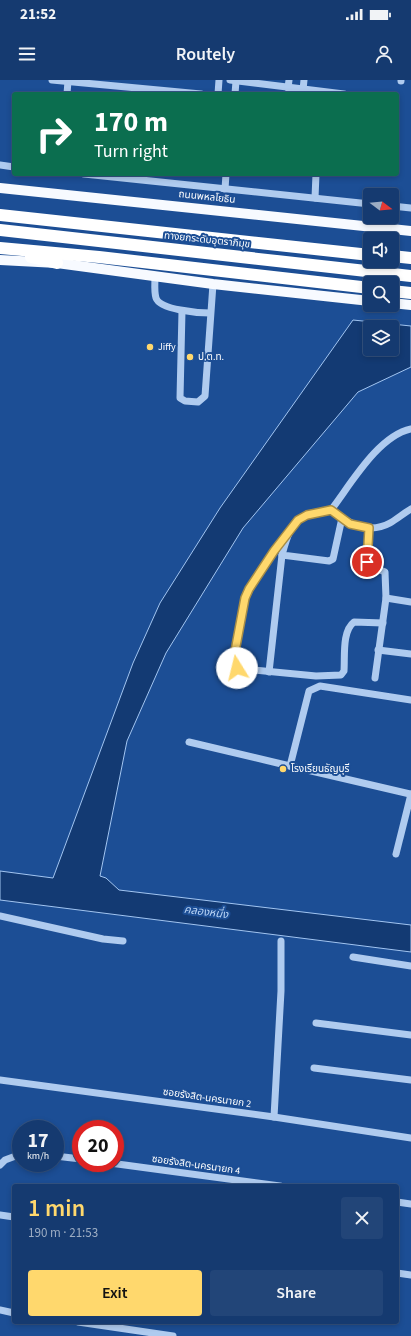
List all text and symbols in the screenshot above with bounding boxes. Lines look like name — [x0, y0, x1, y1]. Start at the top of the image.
text: 21:52 — [20, 4, 56, 25]
text: Routely — [176, 42, 235, 67]
icon: menu — [16, 43, 38, 65]
icon: person — [373, 43, 395, 65]
text: 170 m — [94, 102, 168, 142]
icon: right — [28, 108, 80, 160]
text: Turn right — [94, 139, 168, 164]
street label: ถนนพหลโยธิน — [178, 187, 236, 207]
north arrow — [363, 188, 399, 224]
map controls — [363, 188, 399, 356]
street label: ทางยกระดับอุตราภิมุข — [163, 229, 251, 251]
button: sound — [363, 232, 399, 268]
button: search — [363, 276, 399, 312]
button: layers — [363, 320, 399, 356]
place label: Jiffy — [158, 340, 176, 354]
marker: Jiffy — [145, 342, 155, 352]
place label: ป.ต.ท. — [198, 350, 224, 364]
marker: ป.ต.ท. — [185, 352, 195, 362]
pin — [350, 545, 384, 579]
icon: arrive — [356, 551, 378, 573]
position arrow — [216, 647, 258, 689]
place label: โรงเรียนธัญบุรี — [291, 762, 350, 776]
marker: โรงเรียนธัญบุรี — [278, 764, 288, 774]
water label: คลองหนึ่ง — [183, 901, 230, 922]
street label: ซอยรังสิต-นครนายก 2 — [162, 1085, 252, 1111]
speed limit sign: 20 — [72, 1120, 124, 1172]
text: 17 — [27, 1127, 49, 1155]
text: km/h — [27, 1149, 49, 1163]
street label: ซอยรังสิต-นครนายก 4 — [151, 1152, 241, 1178]
text: 1 min — [28, 1191, 85, 1226]
button: close — [341, 1197, 383, 1239]
text: 190 m · 21:53 — [28, 1224, 98, 1242]
button: Exit — [28, 1270, 202, 1316]
button: Share — [210, 1270, 383, 1316]

